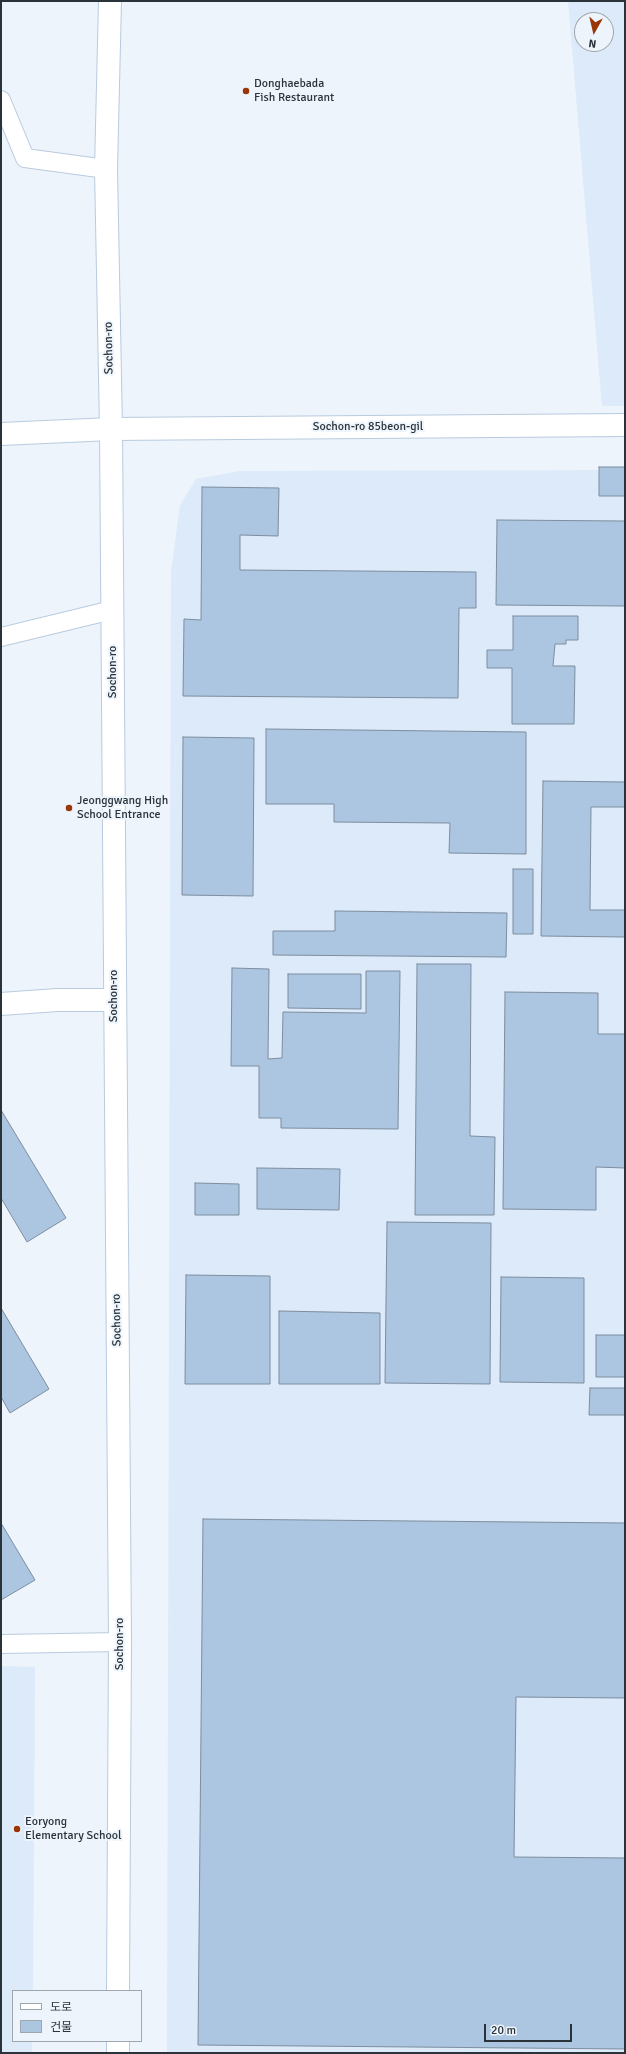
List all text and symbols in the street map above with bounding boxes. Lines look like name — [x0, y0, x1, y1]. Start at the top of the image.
north arrow — [574, 12, 614, 52]
text: N — [588, 36, 597, 50]
place label: Donghaebada Fish Restaurant — [254, 77, 334, 105]
marker: Donghaebada Fish Restaurant — [241, 86, 251, 96]
street label: Sochon-ro — [101, 322, 117, 374]
street label: Sochon-ro 85beon-gil — [313, 420, 423, 434]
street label: Sochon-ro — [106, 646, 120, 698]
place label: Jeonggwang High School Entrance — [77, 794, 168, 822]
marker: Jeonggwang High School Entrance — [64, 803, 74, 813]
street label: Sochon-ro — [107, 970, 121, 1022]
street label: Sochon-ro — [109, 1294, 125, 1346]
street label: Sochon-ro — [113, 1618, 127, 1670]
place label: Eoryong Elementary School — [25, 1815, 121, 1843]
marker: Eoryong Elementary School — [12, 1824, 22, 1834]
legend — [12, 1990, 142, 2042]
text: 도로 — [50, 2000, 72, 2015]
scale bar — [486, 2016, 574, 2042]
text: 건물 — [50, 2020, 72, 2035]
text: 20 m — [491, 2023, 516, 2038]

